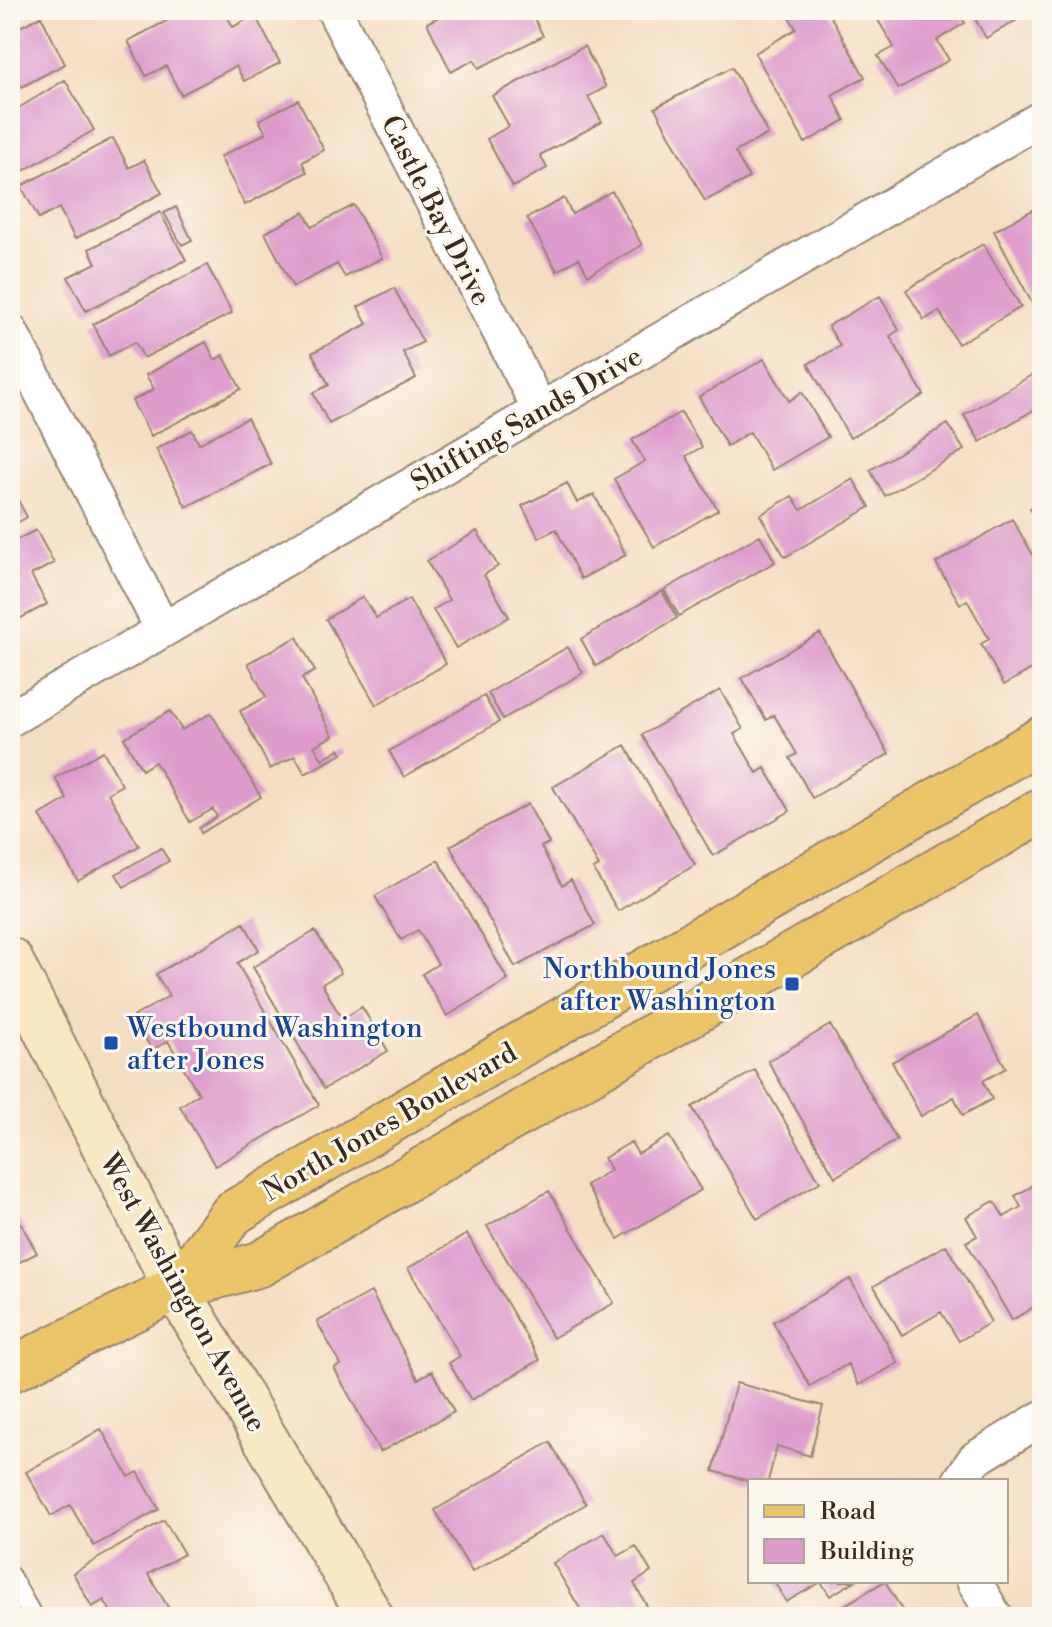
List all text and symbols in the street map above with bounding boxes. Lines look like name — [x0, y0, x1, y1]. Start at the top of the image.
street label: Castle Bay Drive — [373, 110, 499, 312]
street label: Shifting Sands Drive — [405, 339, 649, 500]
place label: Northbound Jones after Washington — [543, 952, 776, 1019]
marker: Northbound Jones after Washington — [783, 975, 801, 993]
place label: Westbound Washington after Jones — [126, 1011, 423, 1078]
marker: Westbound Washington after Jones — [102, 1034, 120, 1052]
street label: North Jones Boulevard — [256, 1035, 523, 1209]
street label: West Washington Avenue — [91, 1146, 274, 1438]
legend — [748, 1479, 1008, 1583]
text: Road — [820, 1497, 876, 1527]
text: Building — [819, 1537, 914, 1567]

